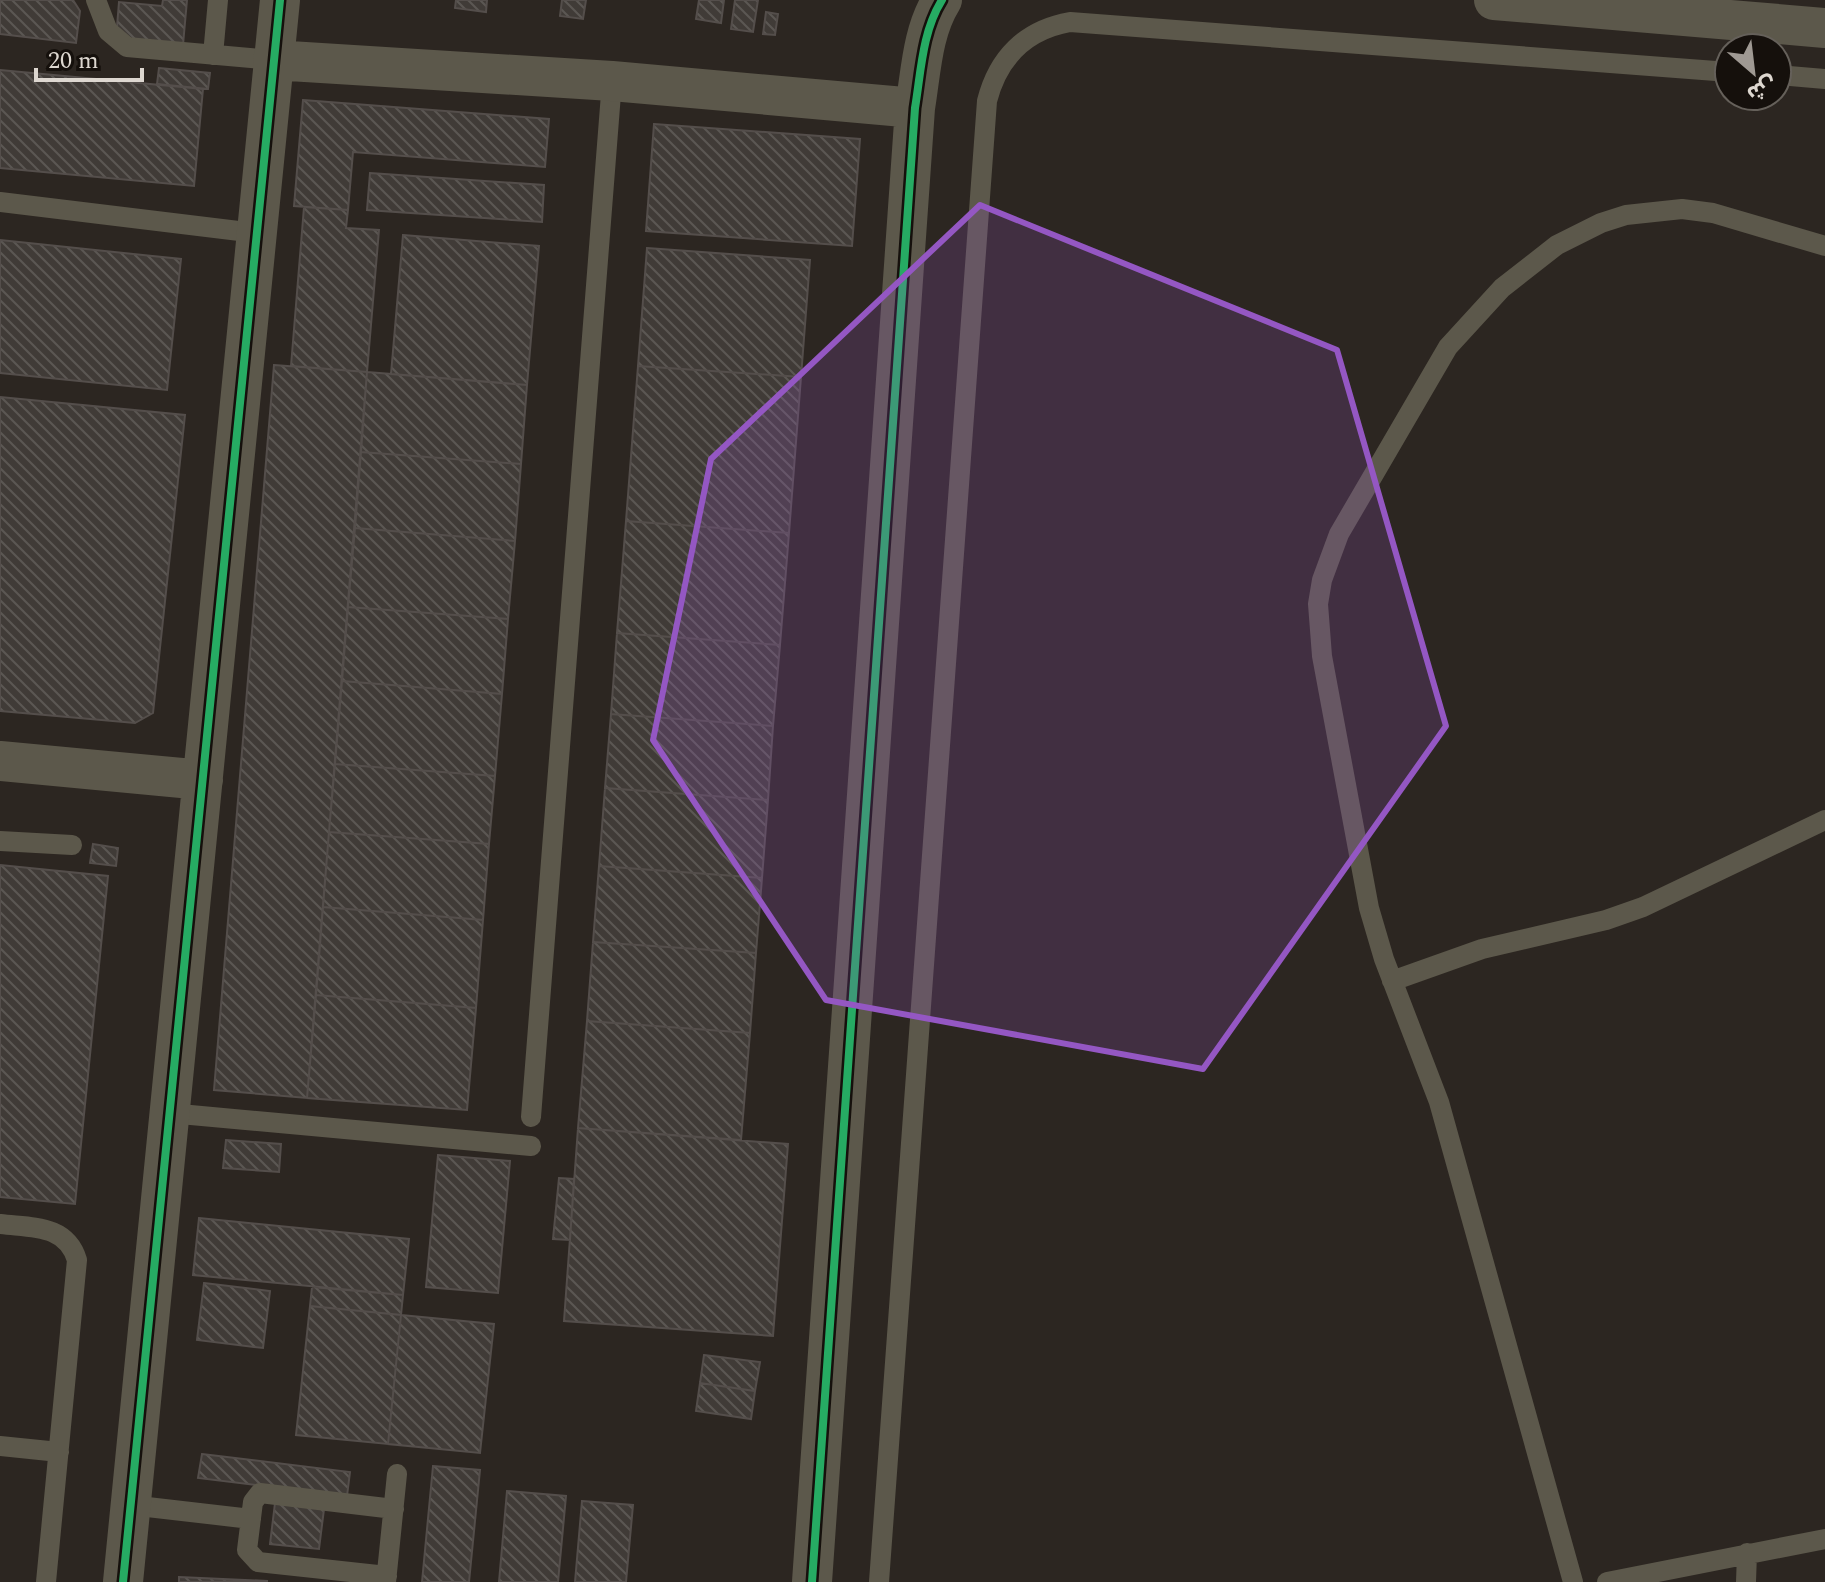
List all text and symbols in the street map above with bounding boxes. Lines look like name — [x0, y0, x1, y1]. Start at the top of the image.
scale bar — [36, 32, 142, 82]
north arrow — [1713, 32, 1793, 112]
text: 20 m — [48, 43, 99, 79]
text: ش — [1741, 67, 1783, 110]

